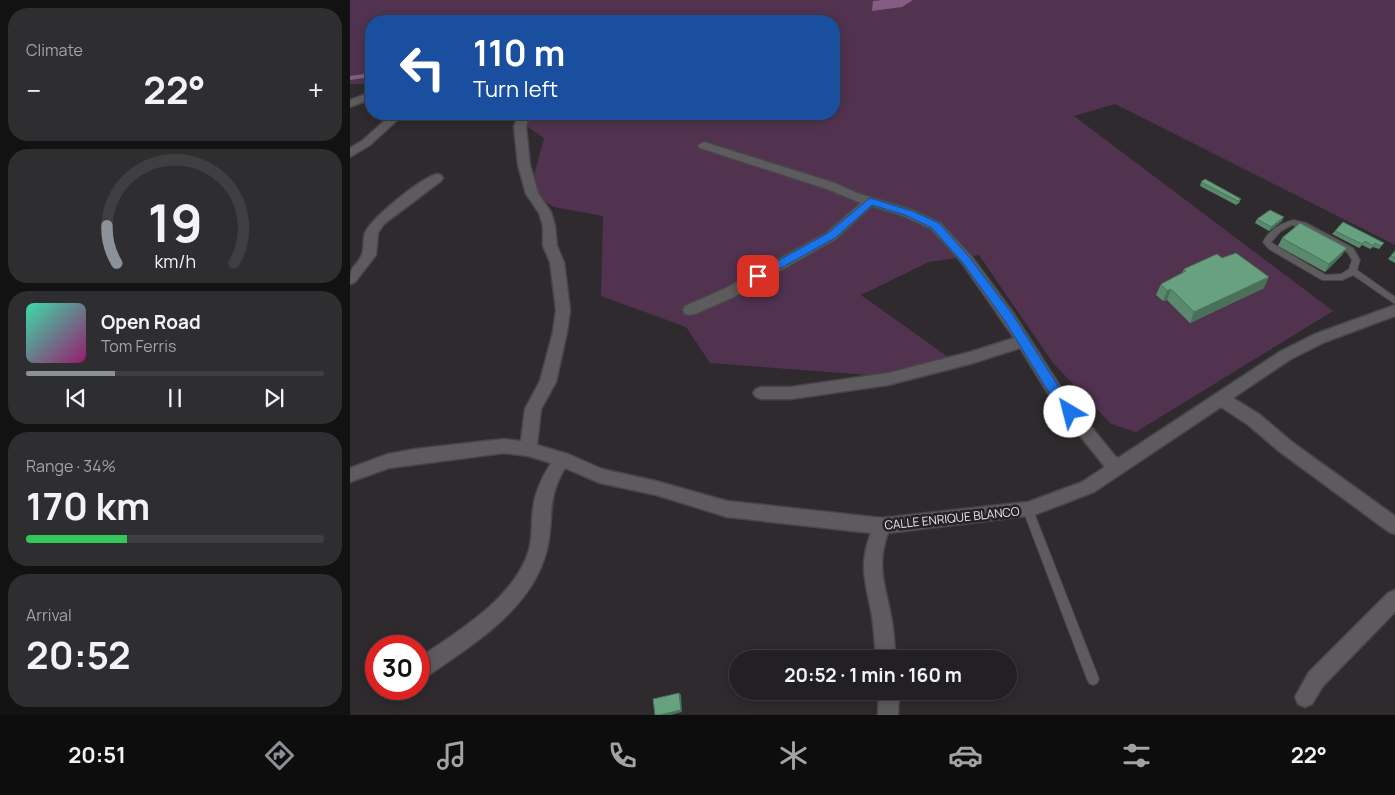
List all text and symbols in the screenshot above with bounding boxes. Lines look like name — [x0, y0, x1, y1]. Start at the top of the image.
text: 110 m — [473, 29, 565, 77]
icon: left — [390, 35, 455, 100]
text: Climate — [26, 39, 83, 61]
text: 22° — [143, 63, 206, 115]
text: − — [26, 71, 41, 109]
text: + — [308, 71, 324, 109]
text: Turn left — [473, 74, 558, 104]
text: 19 — [147, 187, 203, 258]
text: km/h — [154, 249, 196, 273]
pin — [737, 255, 779, 297]
icon: arrive — [744, 262, 772, 290]
text: Open Road — [101, 309, 201, 335]
text: Tom Ferris — [101, 335, 176, 357]
icon: previous — [62, 384, 90, 412]
icon: pause — [161, 384, 189, 412]
icon: next — [260, 384, 288, 412]
position arrow — [1043, 385, 1095, 437]
text: Range · 34% — [26, 455, 116, 477]
text: 170 km — [26, 479, 150, 531]
street label: CALLE ENRIQUE BLANCO — [884, 502, 1021, 534]
text: Arrival — [26, 604, 72, 626]
text: 20:52 — [26, 628, 131, 680]
speed limit sign: 30 — [365, 635, 430, 700]
text: 20:52 · 1 min · 160 m — [784, 662, 962, 688]
icon: directions — [262, 738, 297, 773]
icon: music — [434, 738, 469, 773]
icon: phone — [605, 738, 640, 773]
icon: climate — [776, 738, 811, 773]
icon: car — [948, 738, 983, 773]
icon: filters — [1119, 738, 1154, 773]
text: 20:51 — [68, 740, 126, 770]
text: 22° — [1291, 740, 1327, 770]

